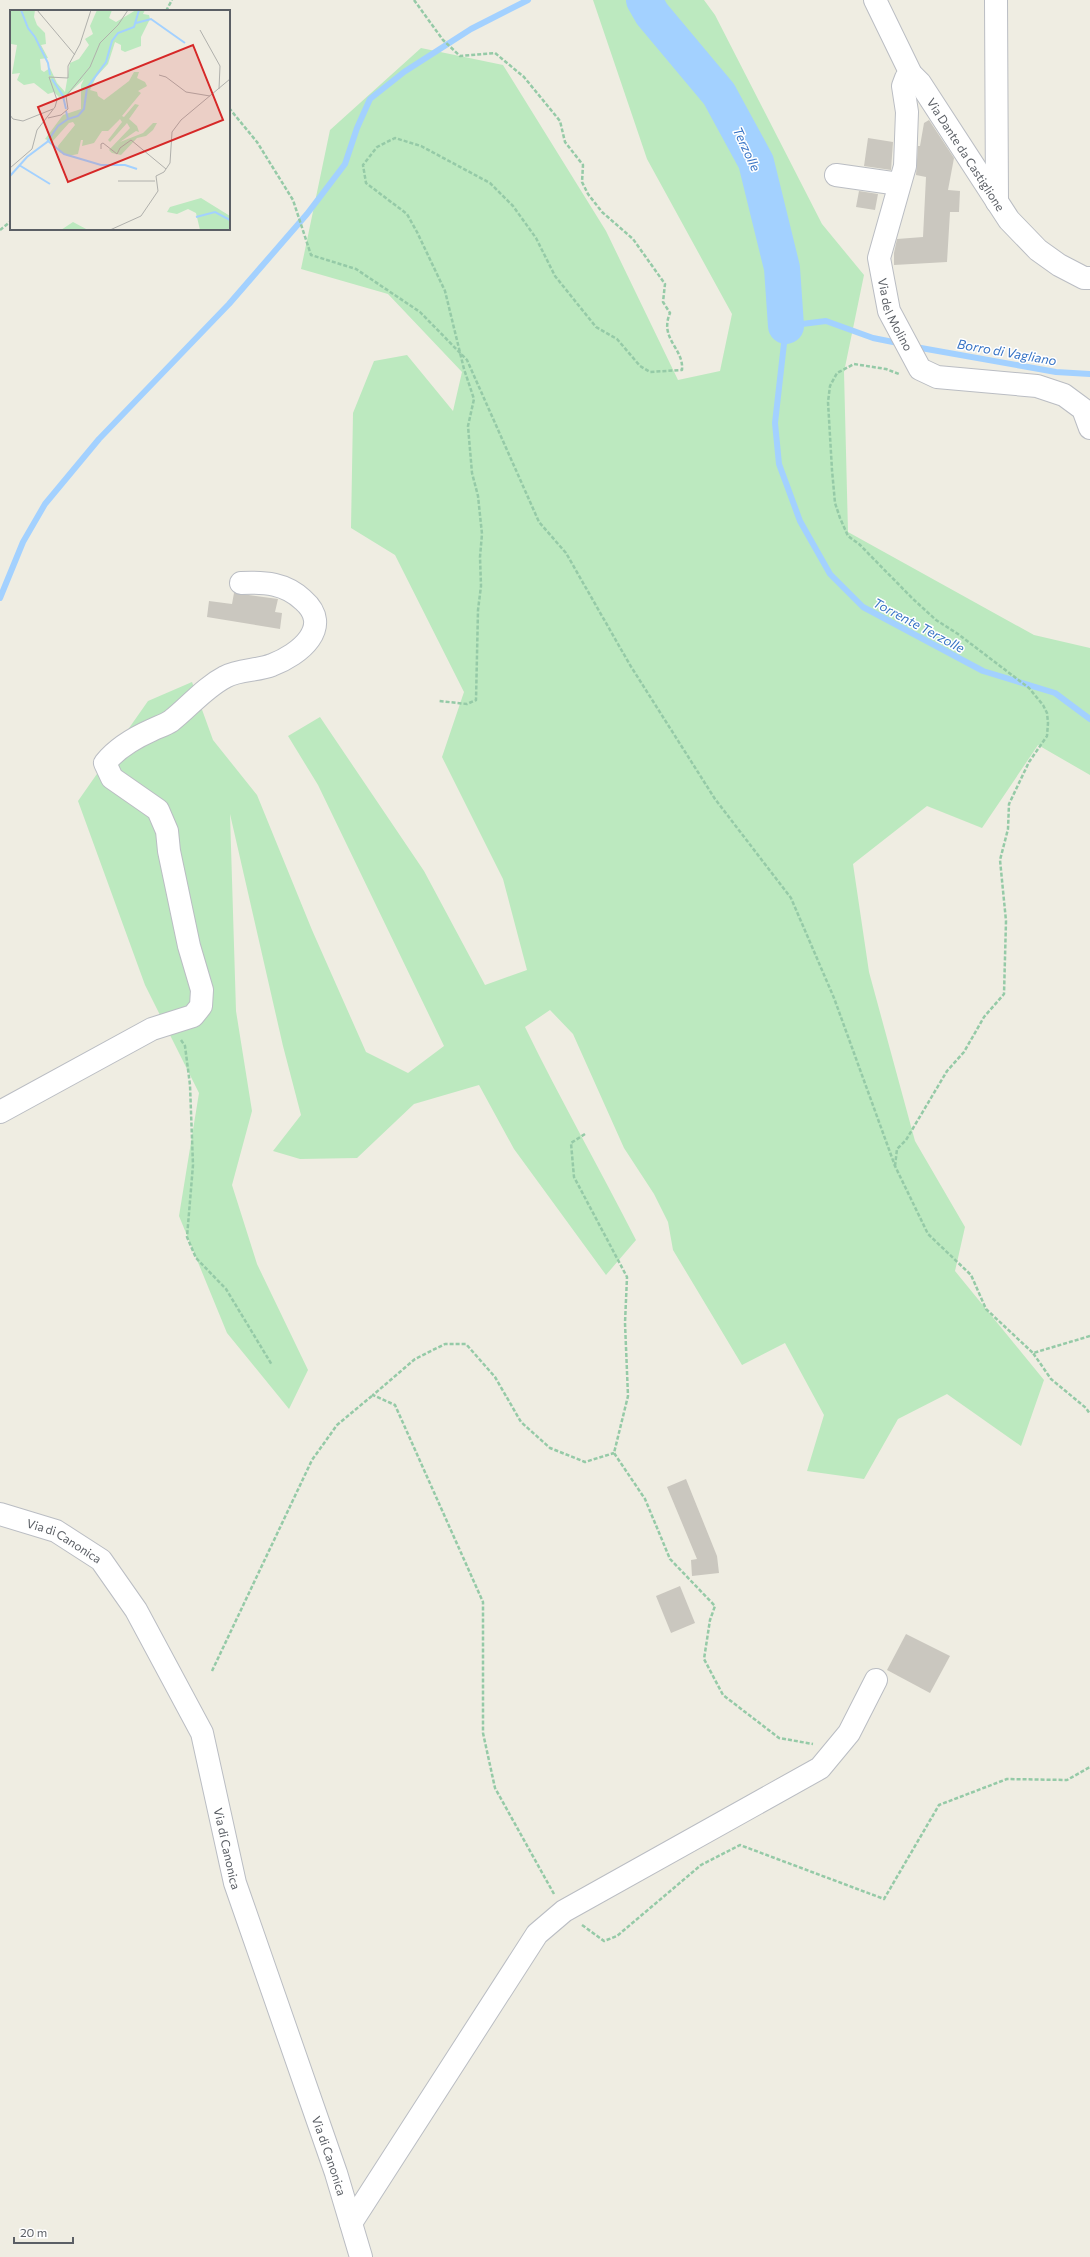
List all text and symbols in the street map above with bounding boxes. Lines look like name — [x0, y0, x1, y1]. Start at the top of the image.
inset map — [10, 10, 230, 230]
street label: Via Dante da Castiglione — [924, 95, 1008, 213]
water label: Terzolle — [730, 124, 764, 174]
street label: Via del Molino — [876, 277, 916, 353]
water label: Borro di Vagliano — [956, 335, 1058, 369]
water label: Torrente Terzolle — [871, 594, 968, 656]
street label: Via di Canonica — [25, 1516, 104, 1566]
street label: Via di Canonica — [212, 1806, 244, 1891]
street label: Via di Canonica — [310, 2114, 349, 2197]
scale bar — [14, 2219, 73, 2245]
text: 20 m — [20, 2225, 47, 2239]

